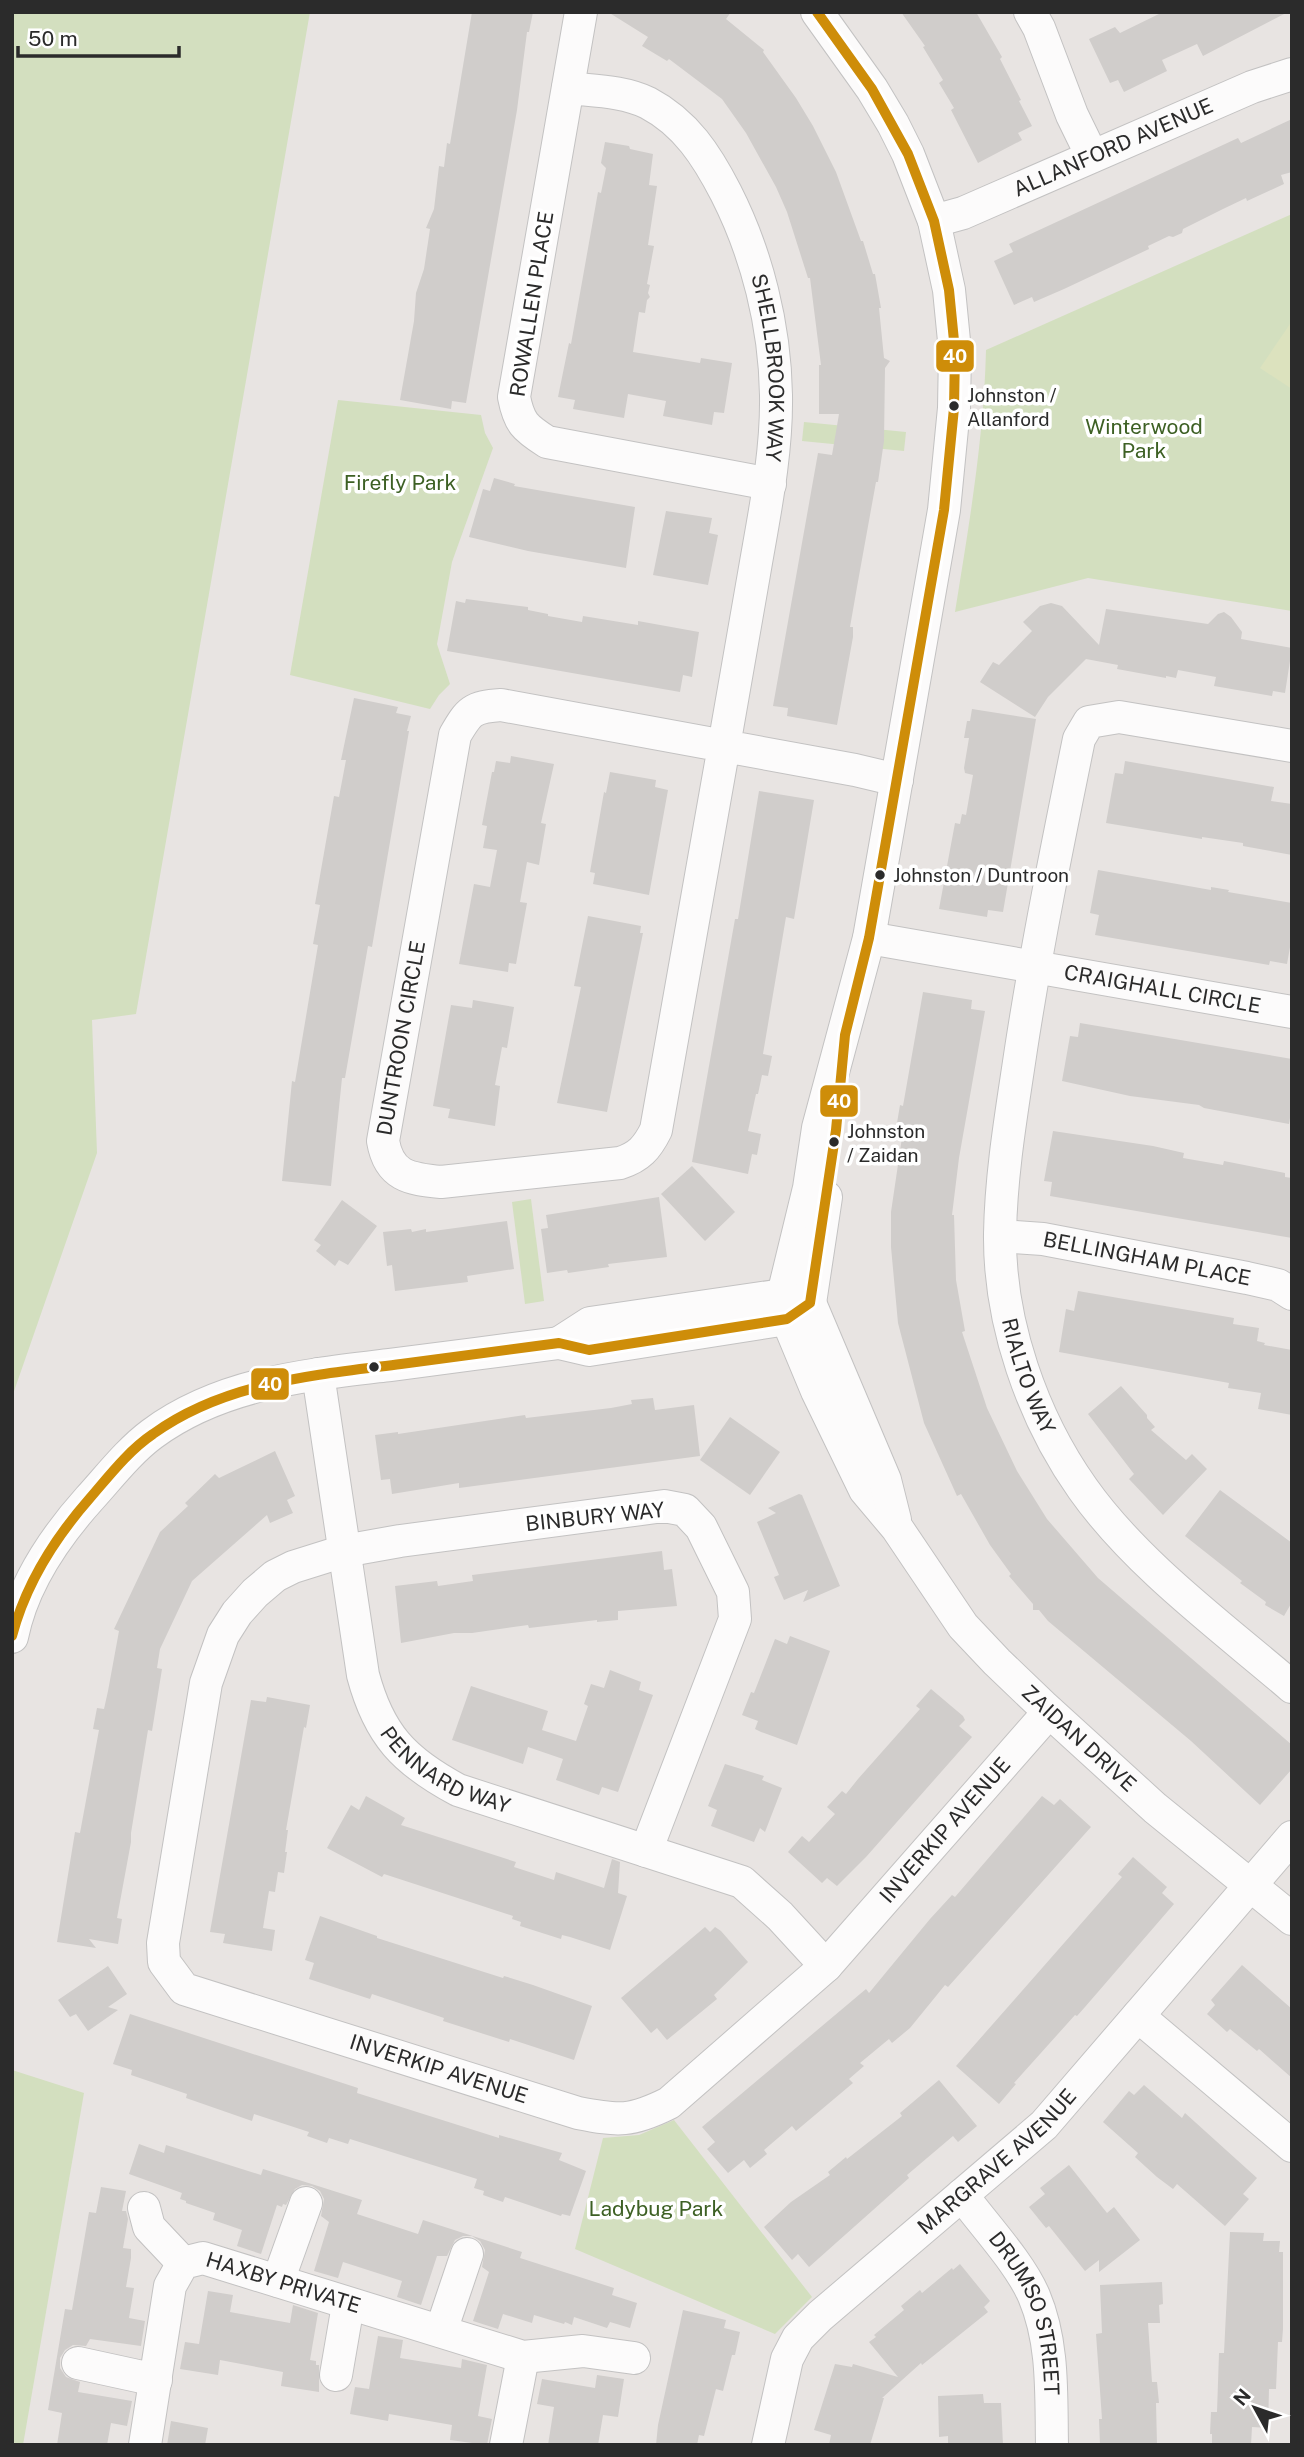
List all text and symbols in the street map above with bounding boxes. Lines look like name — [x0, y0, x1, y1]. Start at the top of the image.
scale bar — [18, 14, 178, 58]
text: 50 m — [28, 26, 78, 51]
street label: ALLANFORD AVENUE — [1009, 93, 1217, 202]
street label: ROWALLEN PLACE — [504, 209, 559, 398]
street label: SHELLBROOK WAY — [746, 271, 789, 463]
line badge: 40 — [935, 339, 975, 373]
text: 40 — [943, 345, 967, 367]
place label: Johnston / Allanford — [967, 384, 1057, 430]
marker: Johnston / Allanford — [947, 399, 961, 413]
park label: Winterwood Park — [1085, 414, 1203, 463]
park label: Firefly Park — [344, 470, 456, 495]
place label: Johnston / Duntroon — [893, 864, 1069, 886]
marker: Johnston / Duntroon — [873, 868, 887, 882]
street label: DUNTROON CIRCLE — [371, 939, 430, 1137]
street label: CRAIGHALL CIRCLE — [1062, 959, 1263, 1018]
line badge: 40 — [819, 1084, 859, 1118]
text: 40 — [827, 1090, 851, 1112]
place label: Johnston / Zaidan — [847, 1120, 925, 1166]
marker: Johnston / Zaidan — [827, 1135, 841, 1149]
street label: BELLINGHAM PLACE — [1041, 1226, 1253, 1290]
street label: RIALTO WAY — [997, 1316, 1061, 1438]
unlabelled marker — [367, 1360, 381, 1374]
line badge: 40 — [250, 1367, 290, 1401]
text: 40 — [258, 1373, 282, 1395]
street label: BINBURY WAY — [524, 1497, 666, 1536]
street label: ZAIDAN DRIVE — [1017, 1680, 1142, 1797]
street label: PENNARD WAY — [375, 1722, 514, 1818]
street label: INVERKIP AVENUE — [874, 1752, 1015, 1908]
street label: INVERKIP AVENUE — [347, 2029, 531, 2108]
street label: MARGRAVE AVENUE — [912, 2084, 1081, 2239]
park label: Ladybug Park — [589, 2196, 724, 2221]
street label: DRUMSO STREET — [984, 2226, 1064, 2396]
street label: HAXBY PRIVATE — [203, 2247, 364, 2318]
north arrow — [1220, 2373, 1290, 2443]
text: N — [1229, 2384, 1255, 2410]

